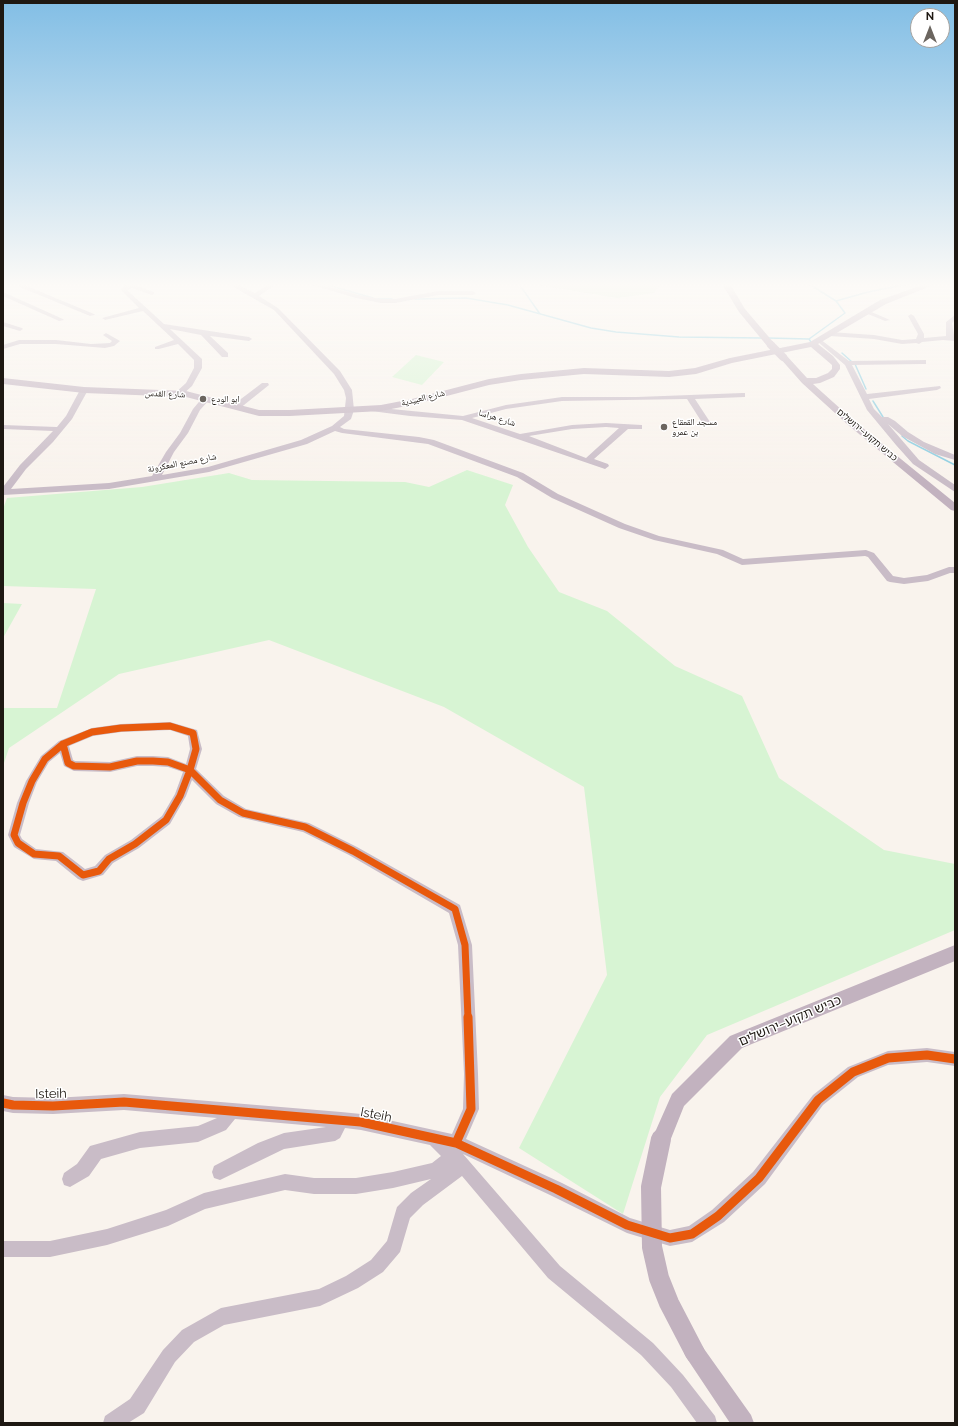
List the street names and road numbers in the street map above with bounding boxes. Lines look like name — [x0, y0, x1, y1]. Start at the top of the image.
street label: شارع العبيدية — [400, 387, 446, 409]
street label: شارع القدس — [145, 388, 185, 400]
street label: כביש תקוע–ירושלים — [834, 406, 900, 464]
street label: شارع هراسا — [477, 407, 517, 429]
street label: شارع مصنع المعكرونة — [147, 451, 217, 475]
street label: כביש תקוע–ירושלים — [736, 992, 844, 1050]
street label: Isteih — [35, 1086, 67, 1102]
street label: Isteih — [359, 1104, 393, 1126]

